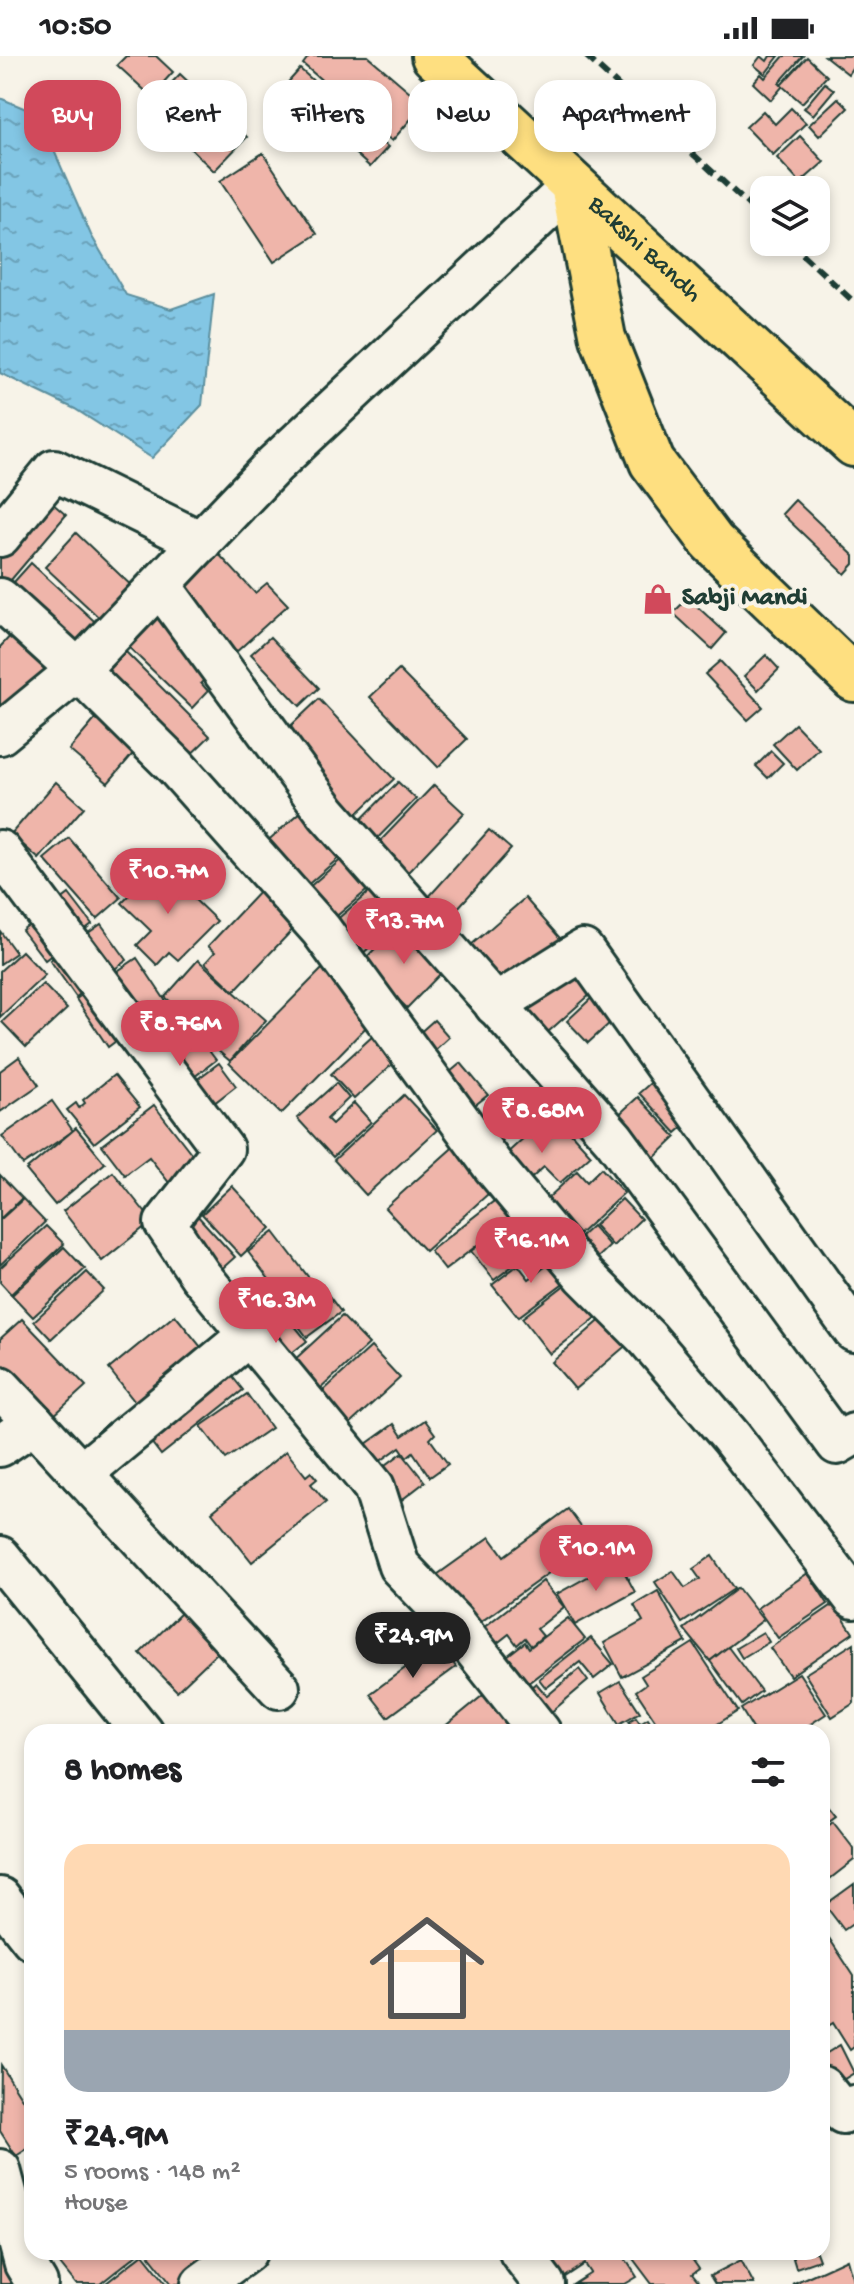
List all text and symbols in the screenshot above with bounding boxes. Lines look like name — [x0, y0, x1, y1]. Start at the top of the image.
text: 10:50 — [40, 11, 111, 46]
chip: Buy — [24, 80, 121, 152]
chip: Rent — [137, 80, 247, 152]
chip: Filters — [263, 80, 392, 152]
chip: New — [408, 80, 518, 152]
chip: Apartment — [534, 80, 716, 152]
map controls — [750, 176, 830, 256]
button: layers — [750, 176, 830, 256]
street label: Bakshi Bandh — [580, 189, 707, 310]
shop icon: Sabji Mandi — [641, 582, 675, 616]
place label: Sabji Mandi — [682, 584, 807, 615]
pin: ₹10.7M — [103, 848, 233, 916]
text: ₹10.7M — [128, 858, 208, 889]
pin: ₹13.7M — [339, 898, 469, 966]
text: ₹13.7M — [365, 908, 443, 939]
pin: ₹8.76M — [115, 1000, 245, 1068]
text: ₹8.76M — [139, 1010, 221, 1041]
pin: ₹8.68M — [477, 1087, 607, 1155]
text: ₹8.68M — [501, 1097, 583, 1128]
pin: ₹16.1M — [466, 1217, 596, 1285]
text: ₹16.1M — [493, 1227, 569, 1258]
pin: ₹16.3M — [211, 1277, 341, 1345]
text: ₹16.3M — [237, 1287, 315, 1318]
pin: ₹10.1M — [531, 1525, 661, 1593]
text: ₹10.1M — [558, 1535, 634, 1566]
pin: ₹24.9M — [348, 1612, 478, 1680]
text: ₹24.9M — [373, 1622, 453, 1653]
icon: filters — [746, 1750, 790, 1794]
text: 8 homes — [64, 1752, 181, 1792]
icon: home — [355, 1896, 499, 2040]
text: ₹24.9M — [64, 2118, 168, 2158]
text: 5 rooms · 148 m² — [64, 2158, 241, 2189]
text: House — [64, 2189, 128, 2220]

